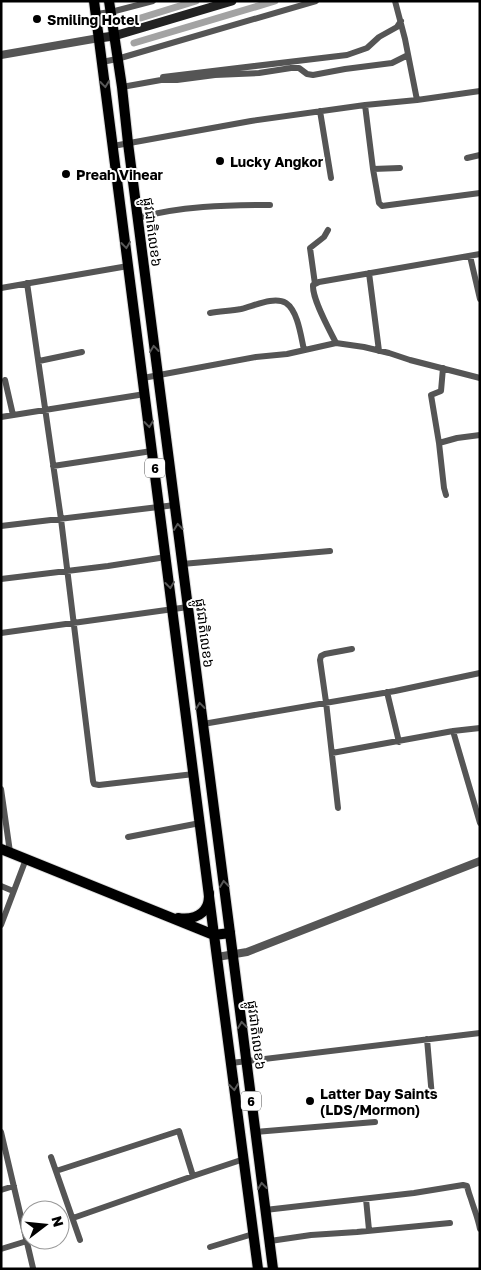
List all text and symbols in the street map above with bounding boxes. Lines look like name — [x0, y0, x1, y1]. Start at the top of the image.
place label: Smiling Hotel — [47, 11, 139, 28]
marker: Smiling Hotel — [31, 13, 43, 25]
one-way arrow — [99, 81, 110, 89]
place label: Lucky Angkor — [230, 153, 324, 170]
marker: Lucky Angkor — [214, 155, 226, 167]
place label: Preah Vihear — [76, 166, 164, 183]
marker: Preah Vihear — [60, 168, 72, 180]
street label: ផ្លូវជាតិលេខ៦ — [136, 196, 166, 268]
one-way arrow — [120, 242, 131, 250]
one-way arrow — [149, 344, 160, 352]
one-way arrow — [143, 420, 154, 428]
road number: 6 — [145, 458, 165, 478]
one-way arrow — [173, 523, 184, 531]
one-way arrow — [164, 581, 175, 589]
street label: ផ្លូវជាតិលេខ៦ — [188, 597, 218, 669]
one-way arrow — [196, 701, 206, 710]
one-way arrow — [219, 880, 230, 888]
street label: ផ្លូវជាតិលេខ៦ — [240, 999, 270, 1071]
one-way arrow — [237, 1020, 247, 1029]
one-way arrow — [229, 1083, 239, 1091]
place label: Latter Day Saints (LDS/Mormon) — [320, 1085, 438, 1118]
road number: 6 — [241, 1092, 261, 1110]
marker: Latter Day Saints (LDS/Mormon) — [304, 1095, 316, 1107]
one-way arrow — [257, 1181, 268, 1189]
north arrow — [20, 1200, 70, 1250]
text: N — [48, 1214, 68, 1229]

